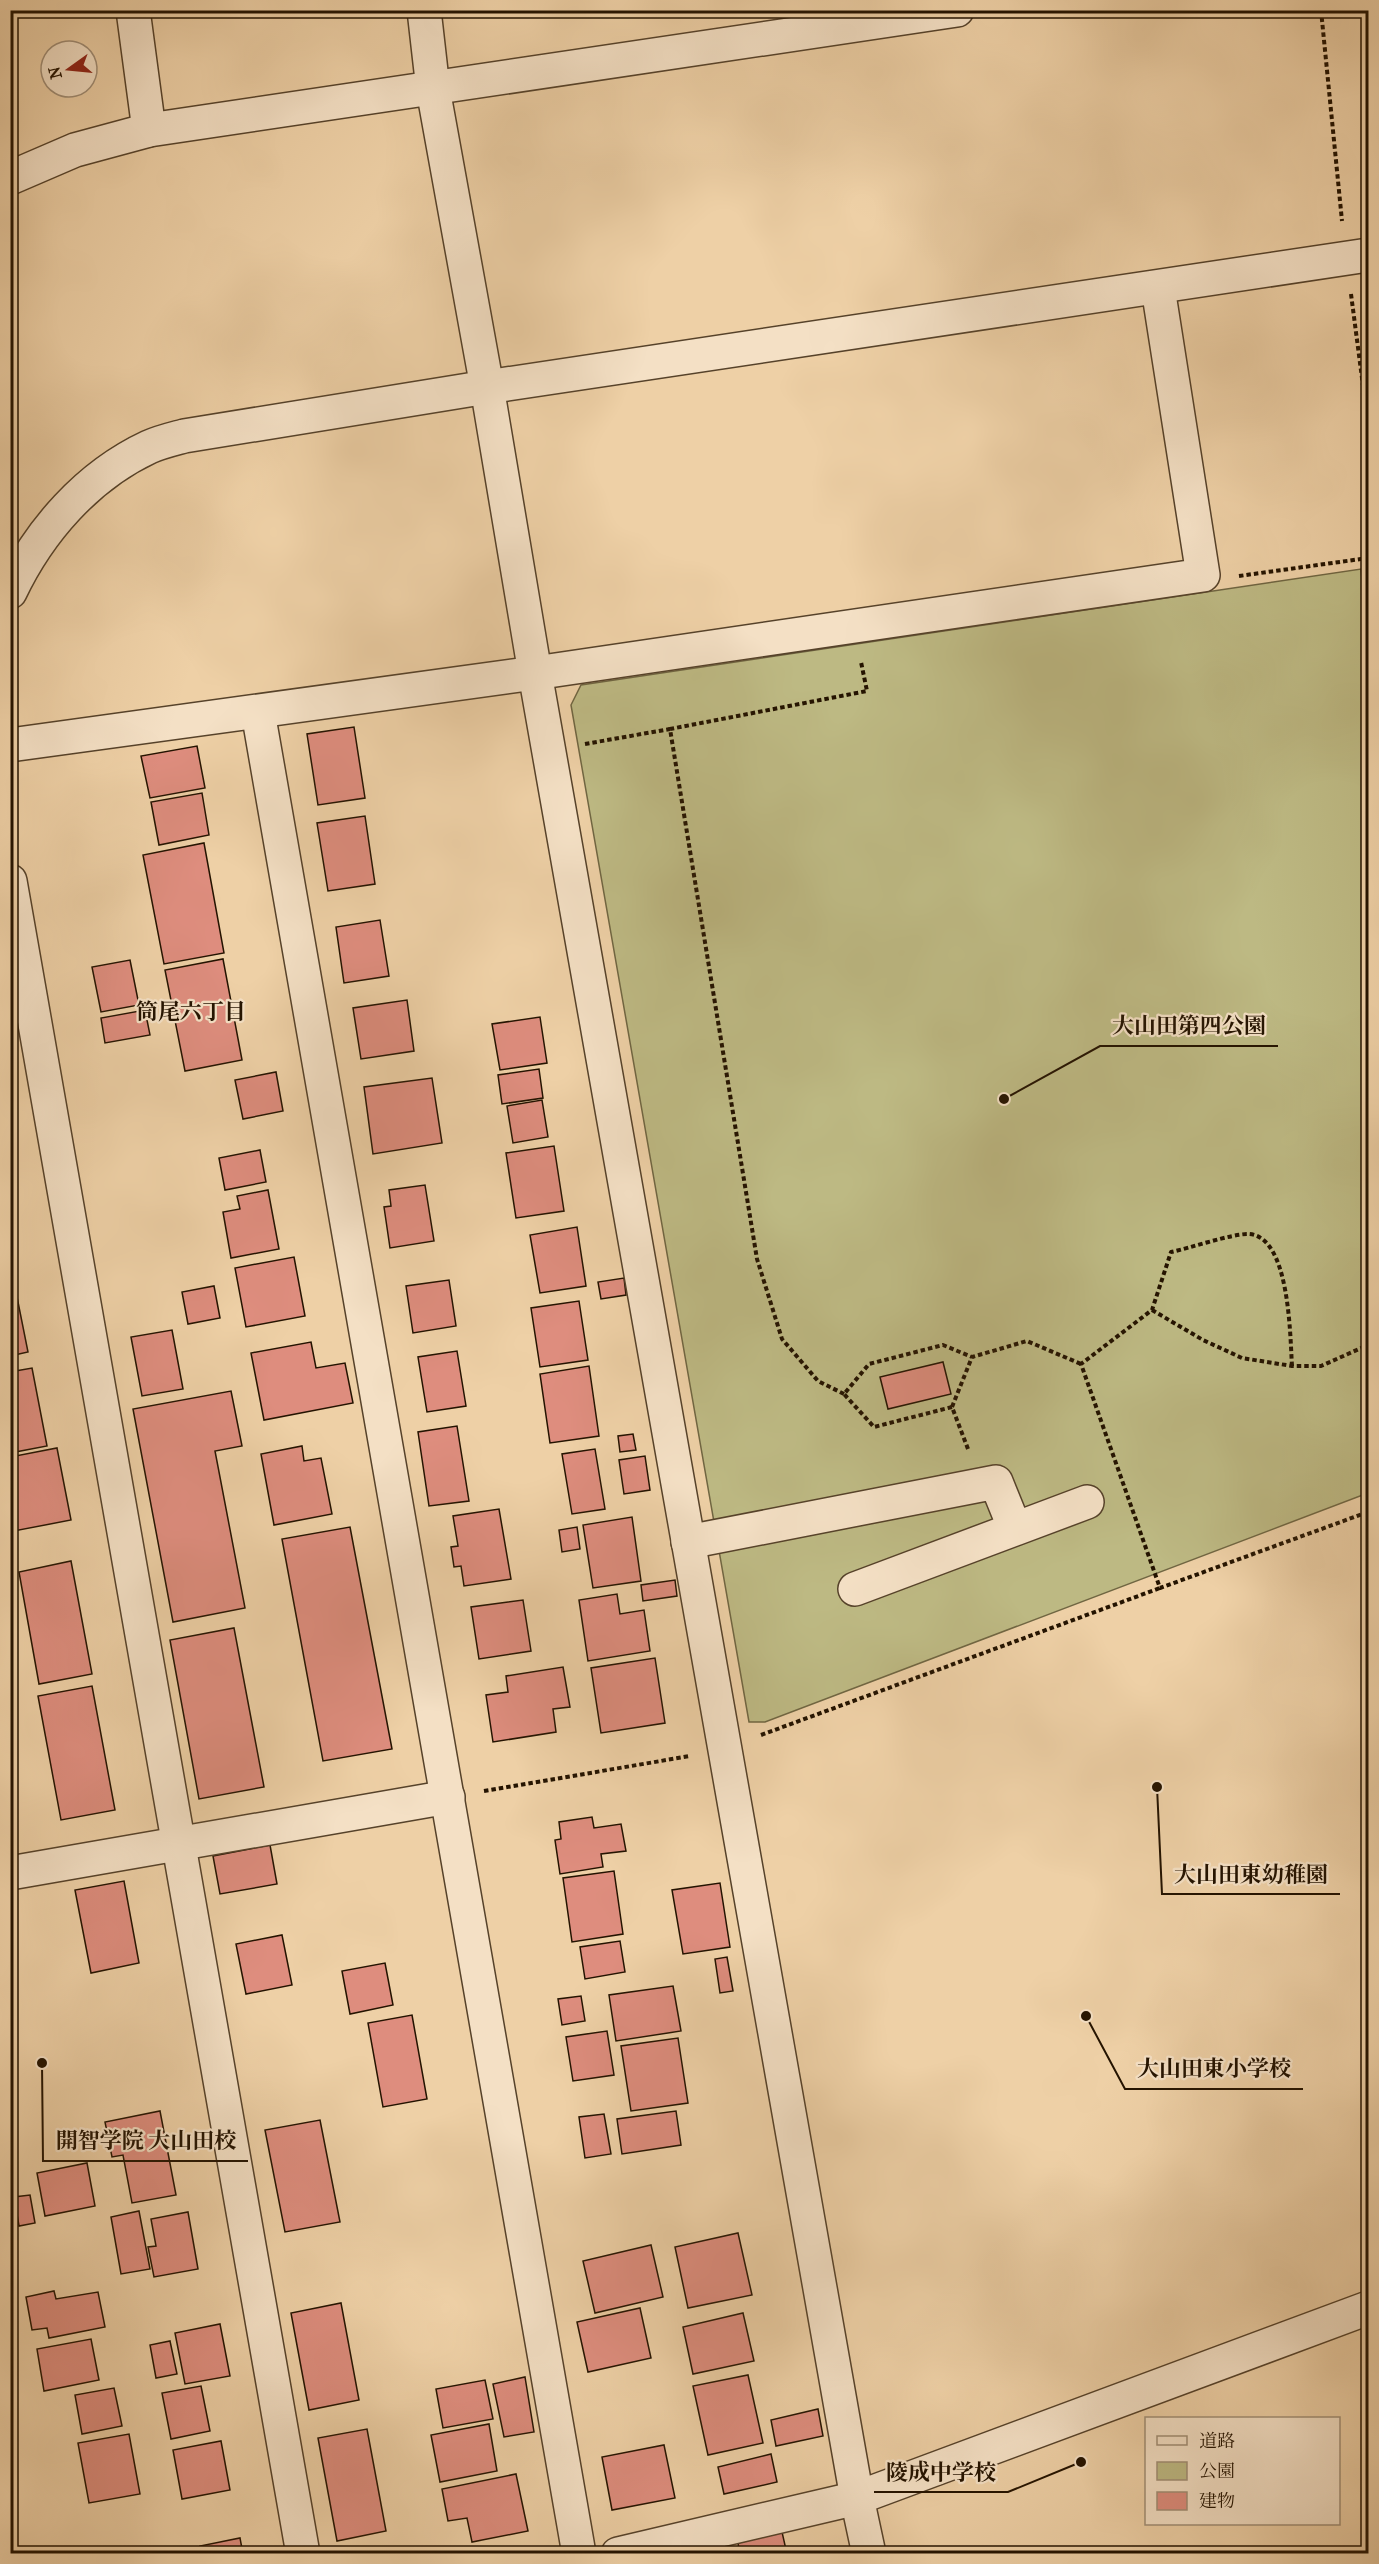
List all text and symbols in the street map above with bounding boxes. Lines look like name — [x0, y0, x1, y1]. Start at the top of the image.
north arrow — [39, 39, 99, 99]
text: N — [44, 64, 66, 81]
district label: 筒尾六丁目 — [136, 999, 246, 1025]
callout: 大山田第四公園 — [1100, 1006, 1278, 1046]
text: 大山田第四公園 — [1112, 1013, 1266, 1039]
callout: 大山田東幼稚園 — [1162, 1854, 1340, 1894]
text: 大山田東幼稚園 — [1174, 1862, 1328, 1888]
callout: 大山田東小学校 — [1125, 2049, 1303, 2089]
text: 大山田東小学校 — [1137, 2056, 1291, 2082]
callout: 開智学院 大山田校 — [43, 2121, 248, 2161]
text: 開智学院 大山田校 — [56, 2128, 236, 2154]
legend — [1145, 2417, 1340, 2525]
text: 道路 — [1199, 2431, 1235, 2452]
callout: 陵成中学校 — [874, 2452, 1008, 2492]
text: 陵成中学校 — [886, 2460, 996, 2486]
text: 公園 — [1199, 2461, 1235, 2482]
text: 建物 — [1199, 2491, 1235, 2512]

